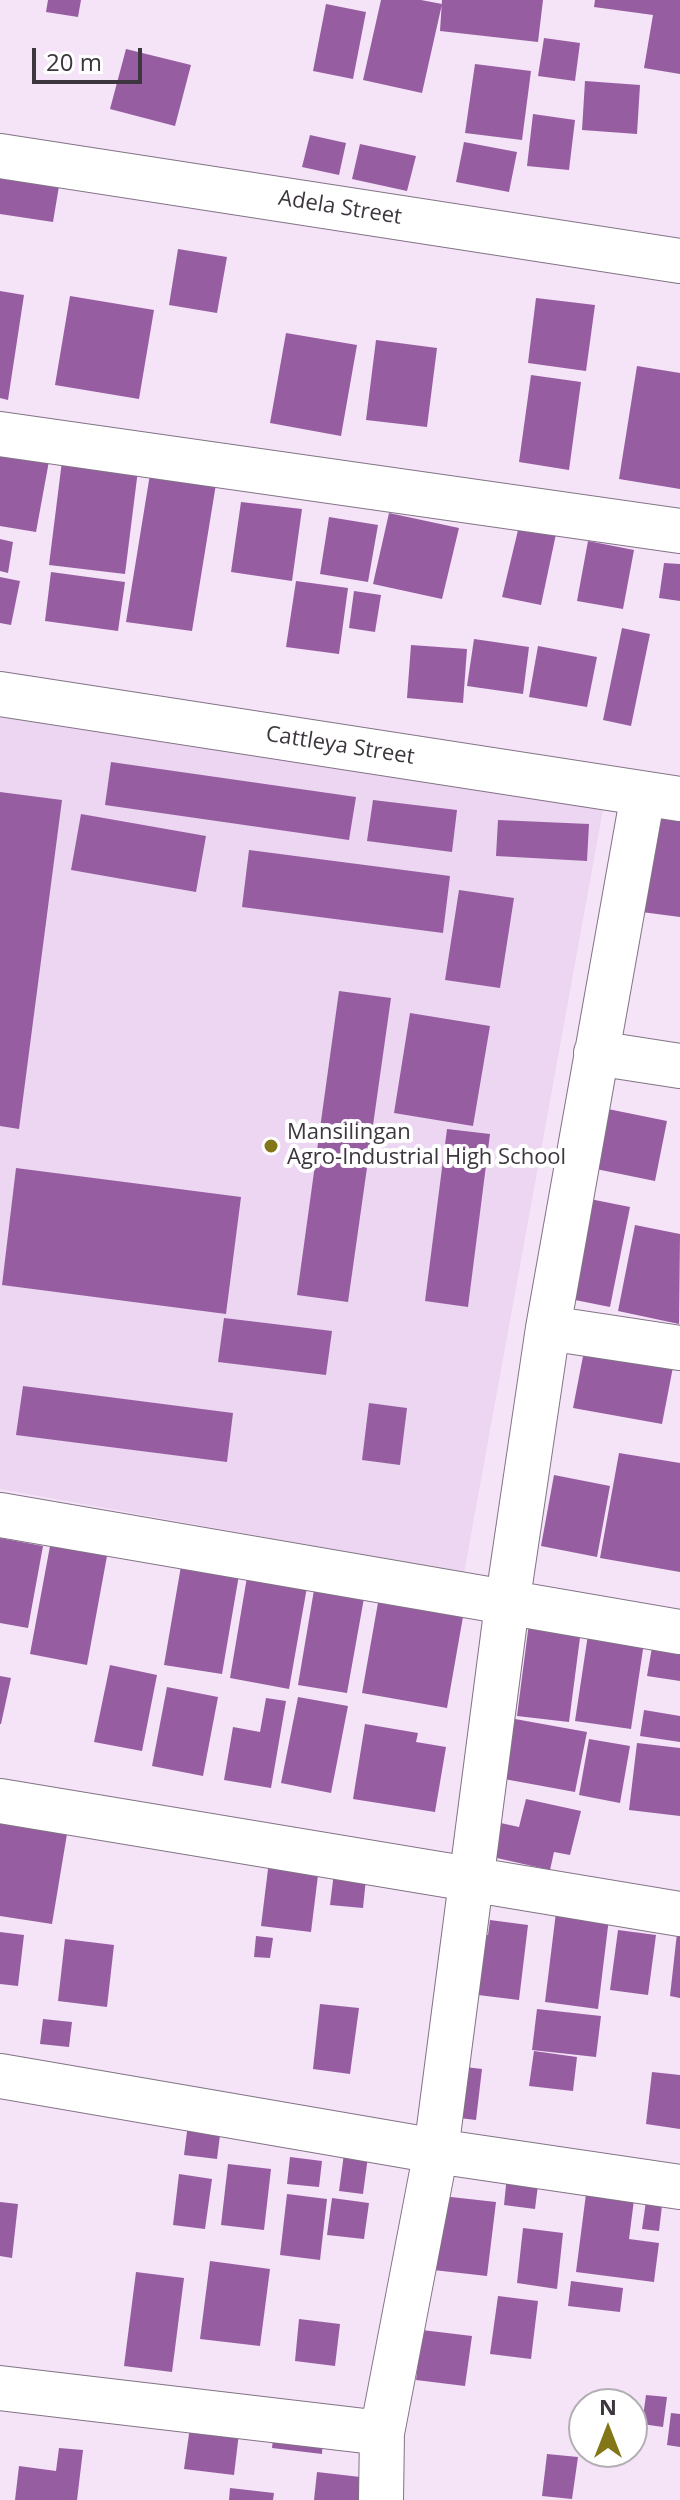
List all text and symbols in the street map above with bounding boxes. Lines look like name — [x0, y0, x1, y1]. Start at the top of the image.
scale bar — [36, 32, 146, 82]
text: 20 m — [46, 45, 102, 78]
street label: Adela Street — [276, 185, 404, 231]
street label: Cattleya Street — [264, 721, 416, 771]
place label: Mansilingan Agro-Industrial High School — [287, 1120, 566, 1172]
marker: Mansilingan Agro-Industrial High School — [262, 1137, 280, 1155]
north arrow — [568, 2388, 648, 2468]
text: N — [599, 2391, 617, 2421]

